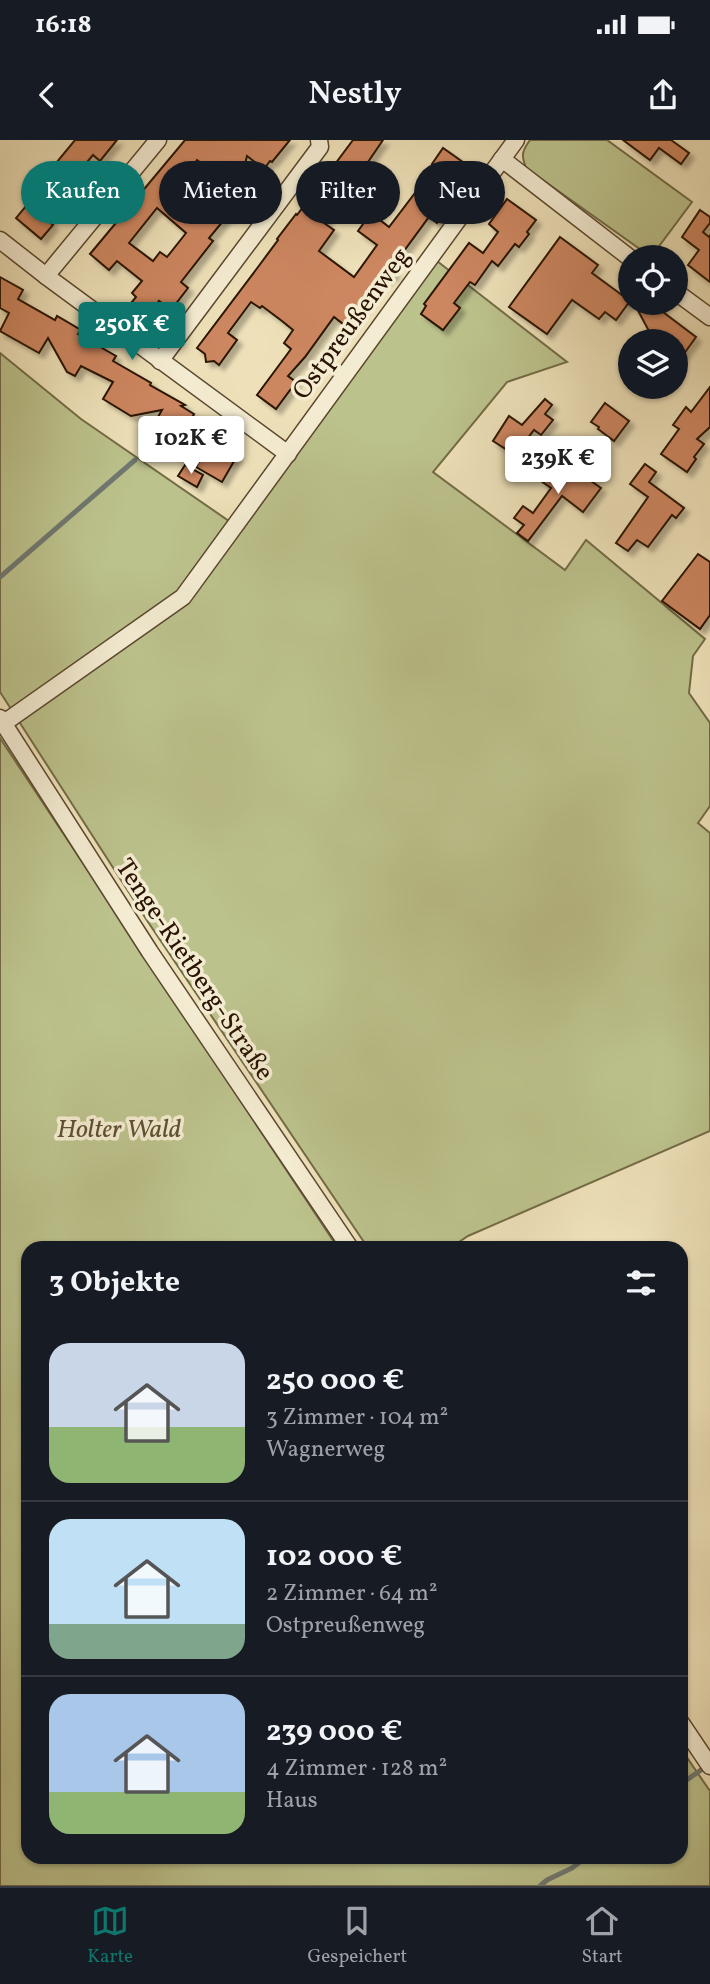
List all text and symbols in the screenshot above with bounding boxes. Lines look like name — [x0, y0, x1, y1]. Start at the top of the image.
text: 16:18 — [35, 7, 92, 43]
text: Nestly — [308, 73, 402, 117]
icon: back — [28, 76, 66, 114]
icon: share — [644, 76, 682, 114]
chip: Kaufen — [21, 161, 145, 224]
chip: Mieten — [159, 161, 282, 224]
chip: Filter — [296, 161, 400, 224]
chip: Neu — [414, 161, 505, 224]
street label: Ostpreußenweg — [285, 241, 419, 407]
map controls — [618, 245, 688, 399]
button: locate — [618, 245, 688, 315]
pin: 250K € — [75, 302, 189, 362]
text: 250K € — [94, 309, 170, 341]
button: layers — [618, 329, 688, 399]
pin: 102K € — [134, 416, 248, 476]
text: 102K € — [154, 423, 228, 455]
pin: 239K € — [501, 436, 615, 496]
text: 239K € — [521, 443, 595, 475]
street label: Tenge-Rietberg-Straße — [106, 852, 282, 1088]
park label: Holter Wald — [57, 1112, 182, 1148]
text: 3 Objekte — [49, 1262, 180, 1304]
icon: filters — [622, 1264, 660, 1302]
text: 250 000 € — [266, 1360, 404, 1402]
icon: home — [105, 1371, 189, 1455]
text: 3 Zimmer · 104 m² — [266, 1402, 448, 1434]
text: Wagnerweg — [266, 1434, 385, 1466]
text: 102 000 € — [266, 1536, 402, 1578]
icon: home — [105, 1547, 189, 1631]
text: 2 Zimmer · 64 m² — [266, 1578, 438, 1610]
text: Ostpreußenweg — [266, 1610, 425, 1642]
text: 239 000 € — [266, 1711, 403, 1753]
icon: home — [105, 1722, 189, 1806]
text: 4 Zimmer · 128 m² — [266, 1753, 447, 1785]
text: Haus — [266, 1785, 318, 1817]
tab: Karte — [87, 1902, 133, 1970]
tab: Gespeichert — [307, 1902, 407, 1970]
tab: Start — [582, 1902, 623, 1970]

